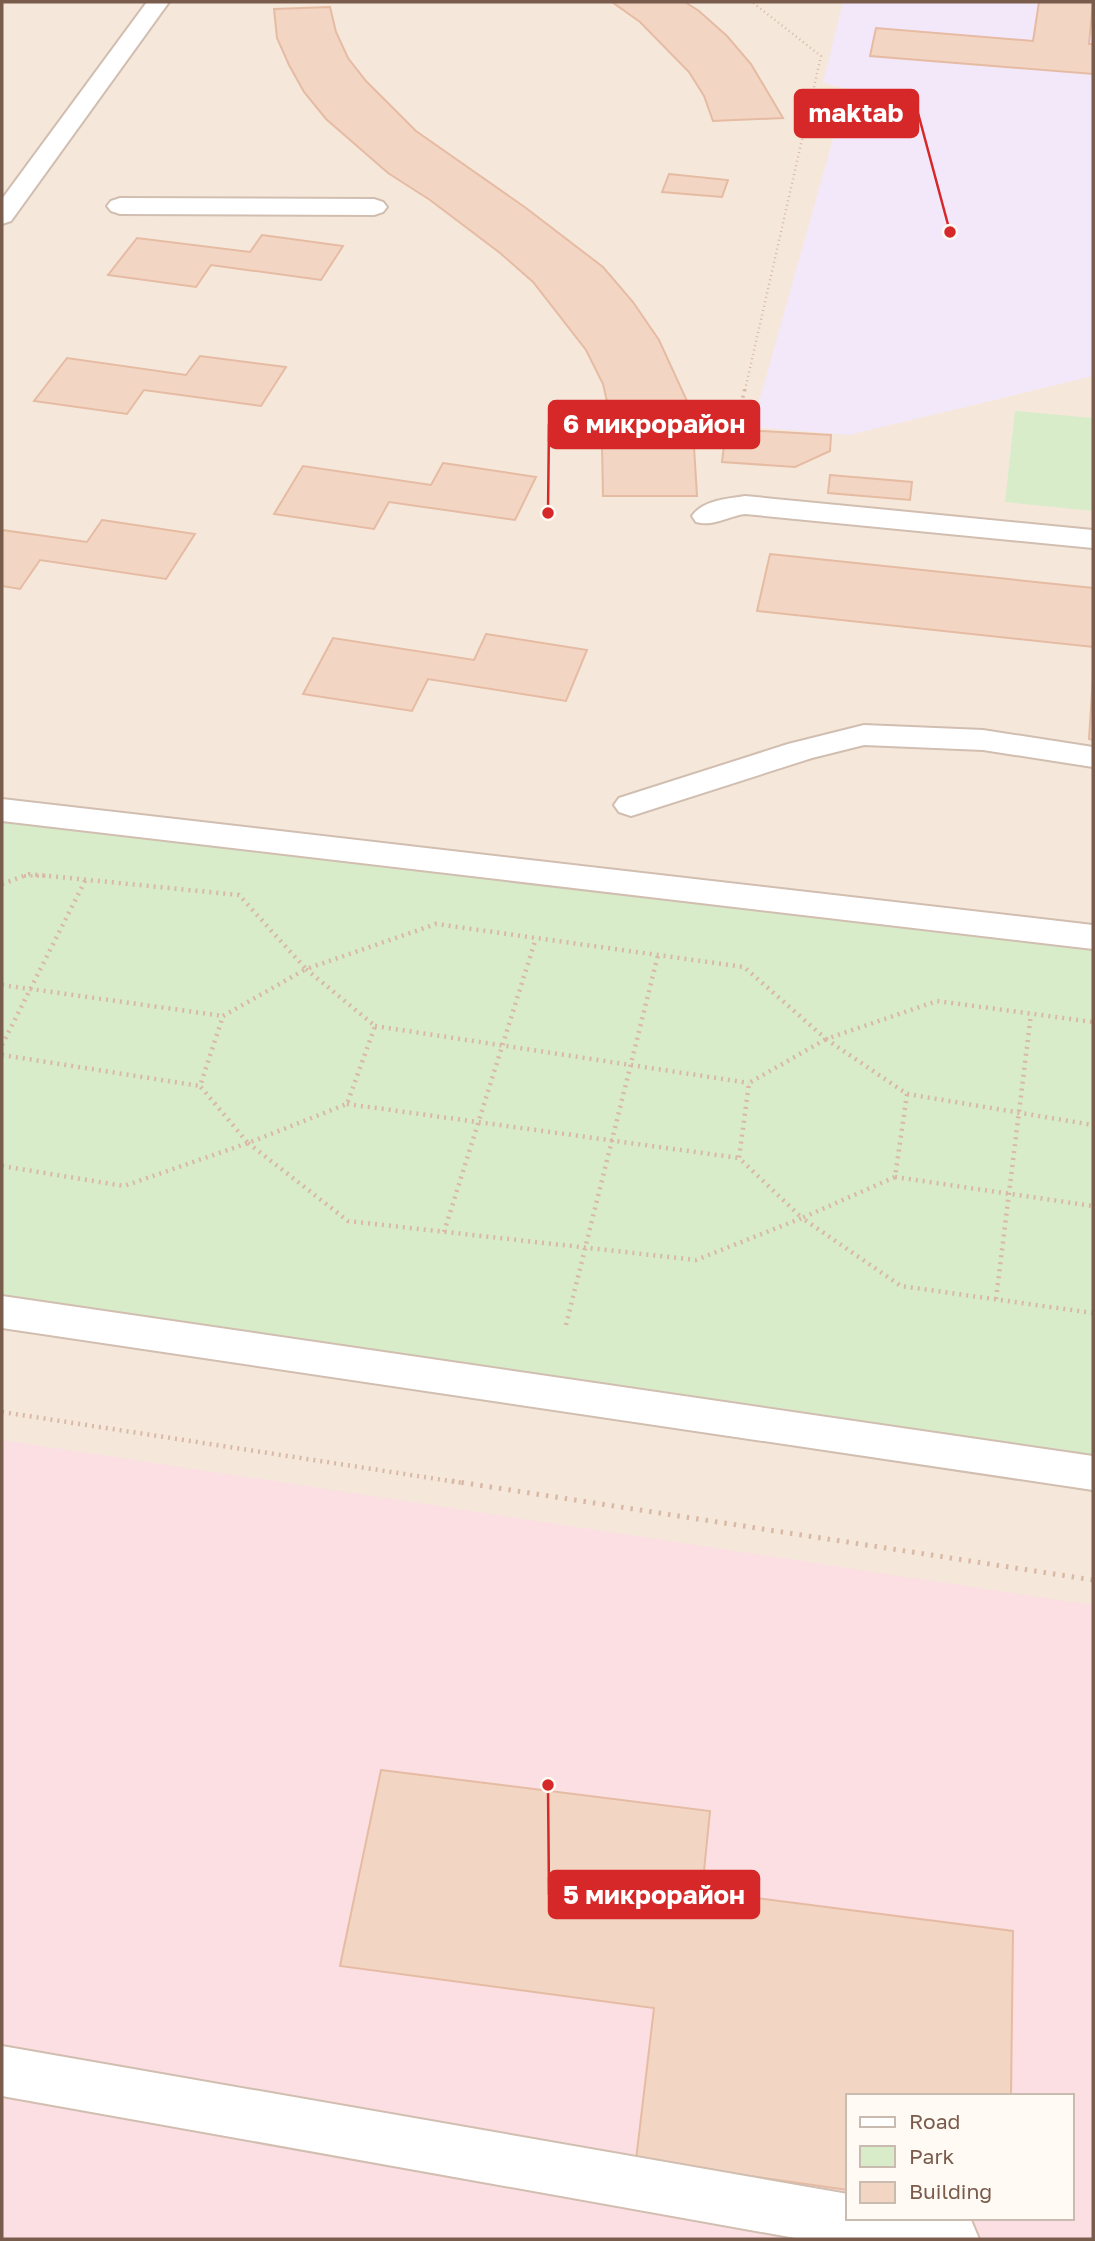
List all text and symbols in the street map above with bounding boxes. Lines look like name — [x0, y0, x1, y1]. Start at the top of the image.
callout: maktab — [795, 90, 918, 137]
text: maktab — [809, 97, 903, 128]
callout: 6 микрорайон — [549, 401, 759, 448]
text: 6 микрорайон — [563, 408, 745, 439]
callout: 5 микрорайон — [549, 1871, 759, 1918]
text: 5 микрорайон — [563, 1879, 745, 1910]
legend — [846, 2094, 1074, 2220]
text: Road — [909, 2108, 960, 2134]
text: Park — [909, 2143, 955, 2169]
text: Building — [909, 2178, 992, 2204]

